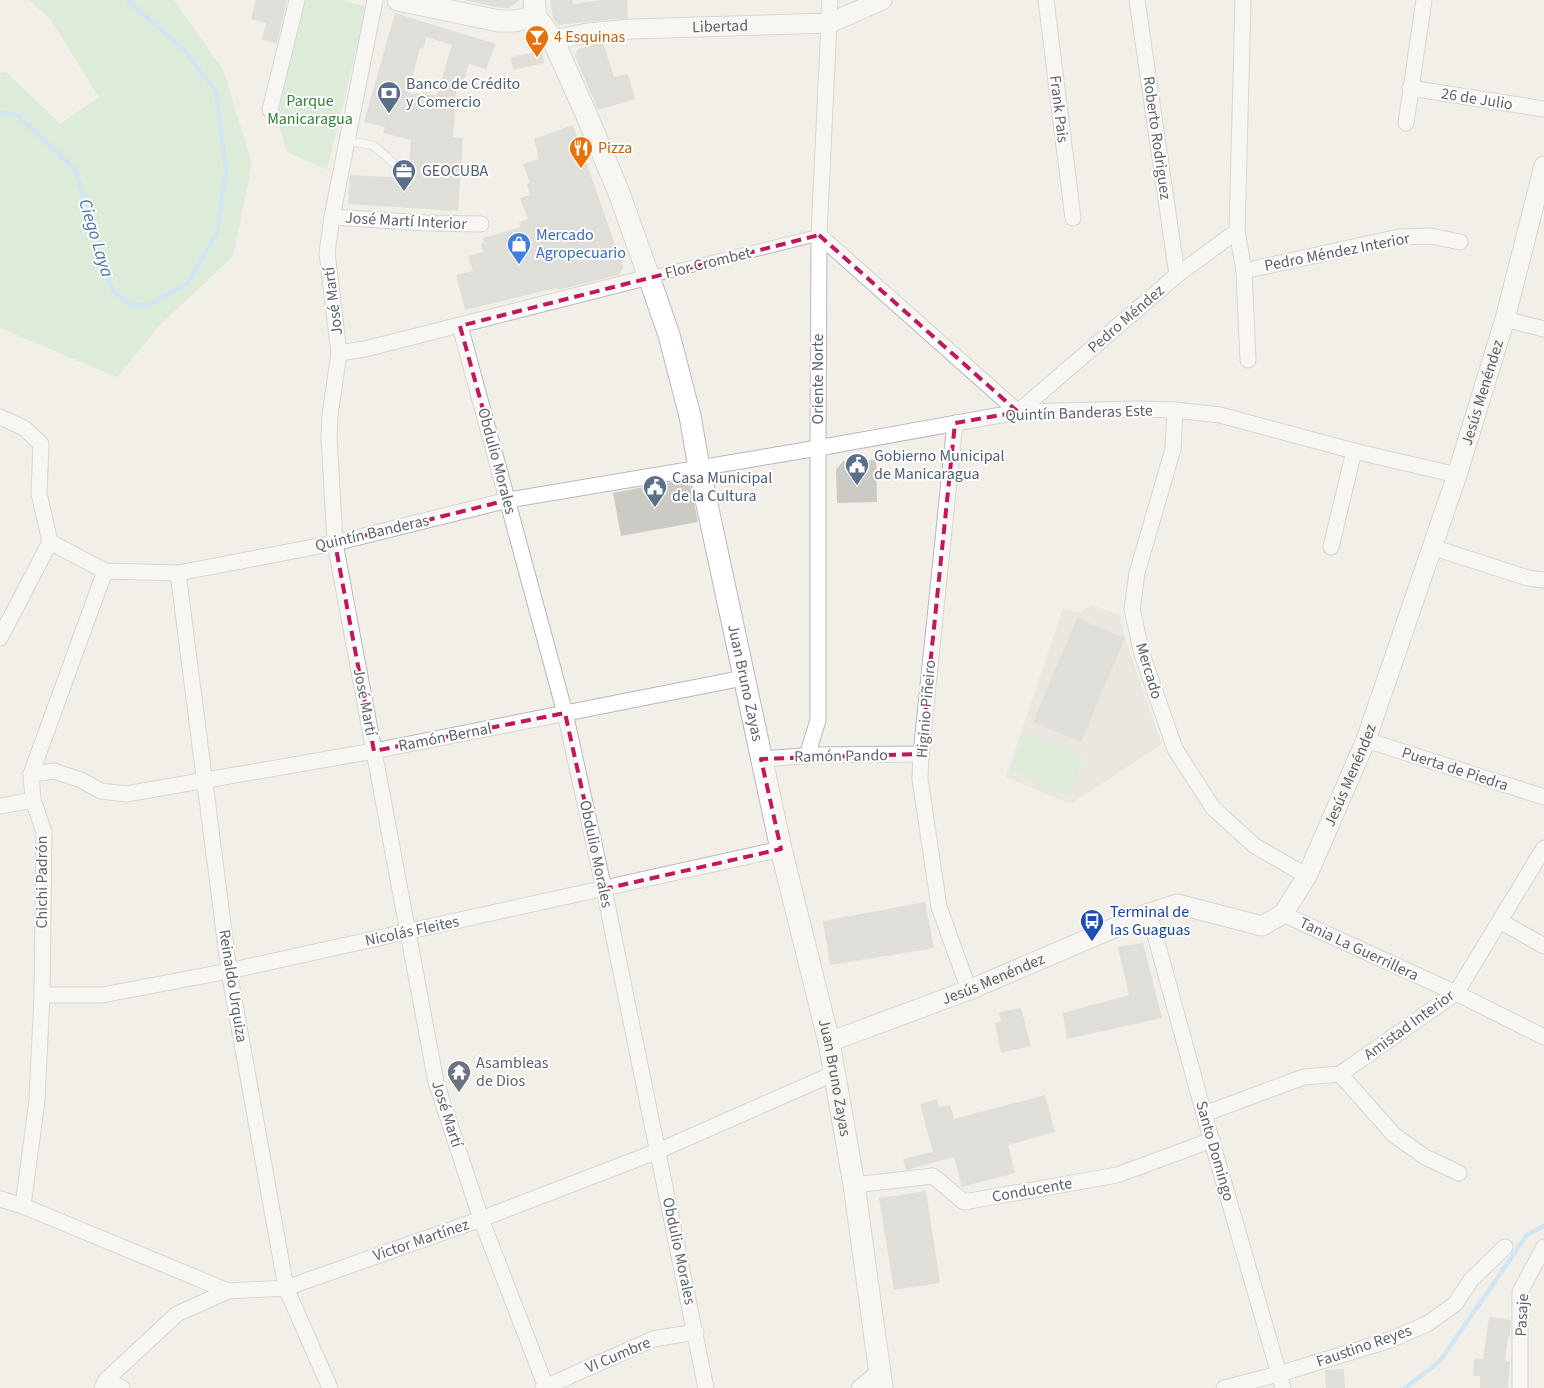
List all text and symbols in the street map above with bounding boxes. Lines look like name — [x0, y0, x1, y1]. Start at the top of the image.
street label: Libertad — [692, 14, 748, 38]
bar icon: 4 Esquinas — [524, 24, 550, 58]
place label: 4 Esquinas — [554, 26, 626, 48]
place label: Banco de Crédito y Comercio — [406, 73, 520, 113]
street label: Frank Pais — [1044, 74, 1074, 144]
street label: Roberto Rodriguez — [1137, 75, 1177, 201]
bank icon: Banco de Crédito y Comercio — [376, 80, 402, 114]
street label: 26 de Julio — [1440, 82, 1514, 116]
park label: Parque Manicaragua — [267, 90, 353, 130]
restaurant icon: Pizza — [568, 135, 594, 169]
place label: Pizza — [598, 137, 632, 159]
office icon: GEOCUBA — [391, 158, 417, 192]
place label: GEOCUBA — [422, 160, 489, 182]
water label: Ciego Laya — [72, 196, 120, 281]
street label: José Martí Interior — [345, 207, 468, 235]
place label: Mercado Agropecuario — [536, 224, 626, 264]
street label: Pedro Méndez Interior — [1262, 227, 1412, 277]
shop icon: Mercado Agropecuario — [506, 231, 532, 265]
street label: Flor Crombet — [663, 242, 754, 284]
street label: José Martí — [318, 264, 348, 336]
street label: Pedro Méndez — [1083, 280, 1169, 358]
street label: Oriente Norte — [807, 334, 829, 424]
street label: Jesús Menéndez — [1456, 337, 1509, 448]
street label: Quintín Banderas Este — [1005, 399, 1153, 427]
street label: Obdulio Morales — [472, 405, 522, 517]
place label: Gobierno Municipal de Manicaragua — [874, 445, 1005, 485]
public building icon: Gobierno Municipal de Manicaragua — [844, 452, 870, 486]
place label: Casa Municipal de la Cultura — [672, 467, 772, 507]
public building icon: Casa Municipal de la Cultura — [642, 474, 668, 508]
street label: Quintín Banderas — [313, 509, 431, 557]
street label: Juan Bruno Zayas — [722, 622, 769, 744]
street label: Mercado — [1130, 640, 1168, 702]
street label: Higinio Piñeiro — [911, 659, 941, 759]
street label: José Martí — [348, 666, 383, 739]
street label: Ramón Bernal — [396, 717, 494, 757]
street label: Jesús Menéndez — [1319, 721, 1382, 830]
street label: Puerta de Piedra — [1399, 741, 1511, 797]
street label: Ramón Pando — [794, 744, 888, 768]
street label: Obdulio Morales — [574, 798, 618, 910]
street label: Chichi Padrón — [31, 835, 53, 929]
place label: Terminal de las Guaguas — [1110, 901, 1191, 941]
bus stop icon: Terminal de las Guaguas — [1079, 908, 1105, 942]
street label: Nicolás Fleites — [363, 910, 461, 952]
street label: Tania La Guerrillera — [1296, 912, 1422, 986]
street label: Reinaldo Urquiza — [213, 928, 253, 1044]
street label: Jesús Menéndez — [939, 948, 1048, 1010]
street label: Amistad Interior — [1359, 984, 1459, 1065]
street label: Juan Bruno Zayas — [813, 1016, 856, 1138]
place label: Asambleas de Dios — [476, 1052, 549, 1092]
temple icon: Asambleas de Dios — [446, 1059, 472, 1093]
street label: José Martí — [426, 1078, 468, 1151]
street label: Santo Domingo — [1190, 1098, 1240, 1204]
street label: Conducente — [990, 1172, 1074, 1208]
street label: Obdulio Morales — [657, 1195, 701, 1307]
street label: Victor Martínez — [370, 1213, 472, 1267]
street label: Pasaje — [1510, 1293, 1534, 1337]
street label: Faustino Reyes — [1313, 1319, 1415, 1373]
street label: VI Cumbre — [582, 1331, 654, 1379]

